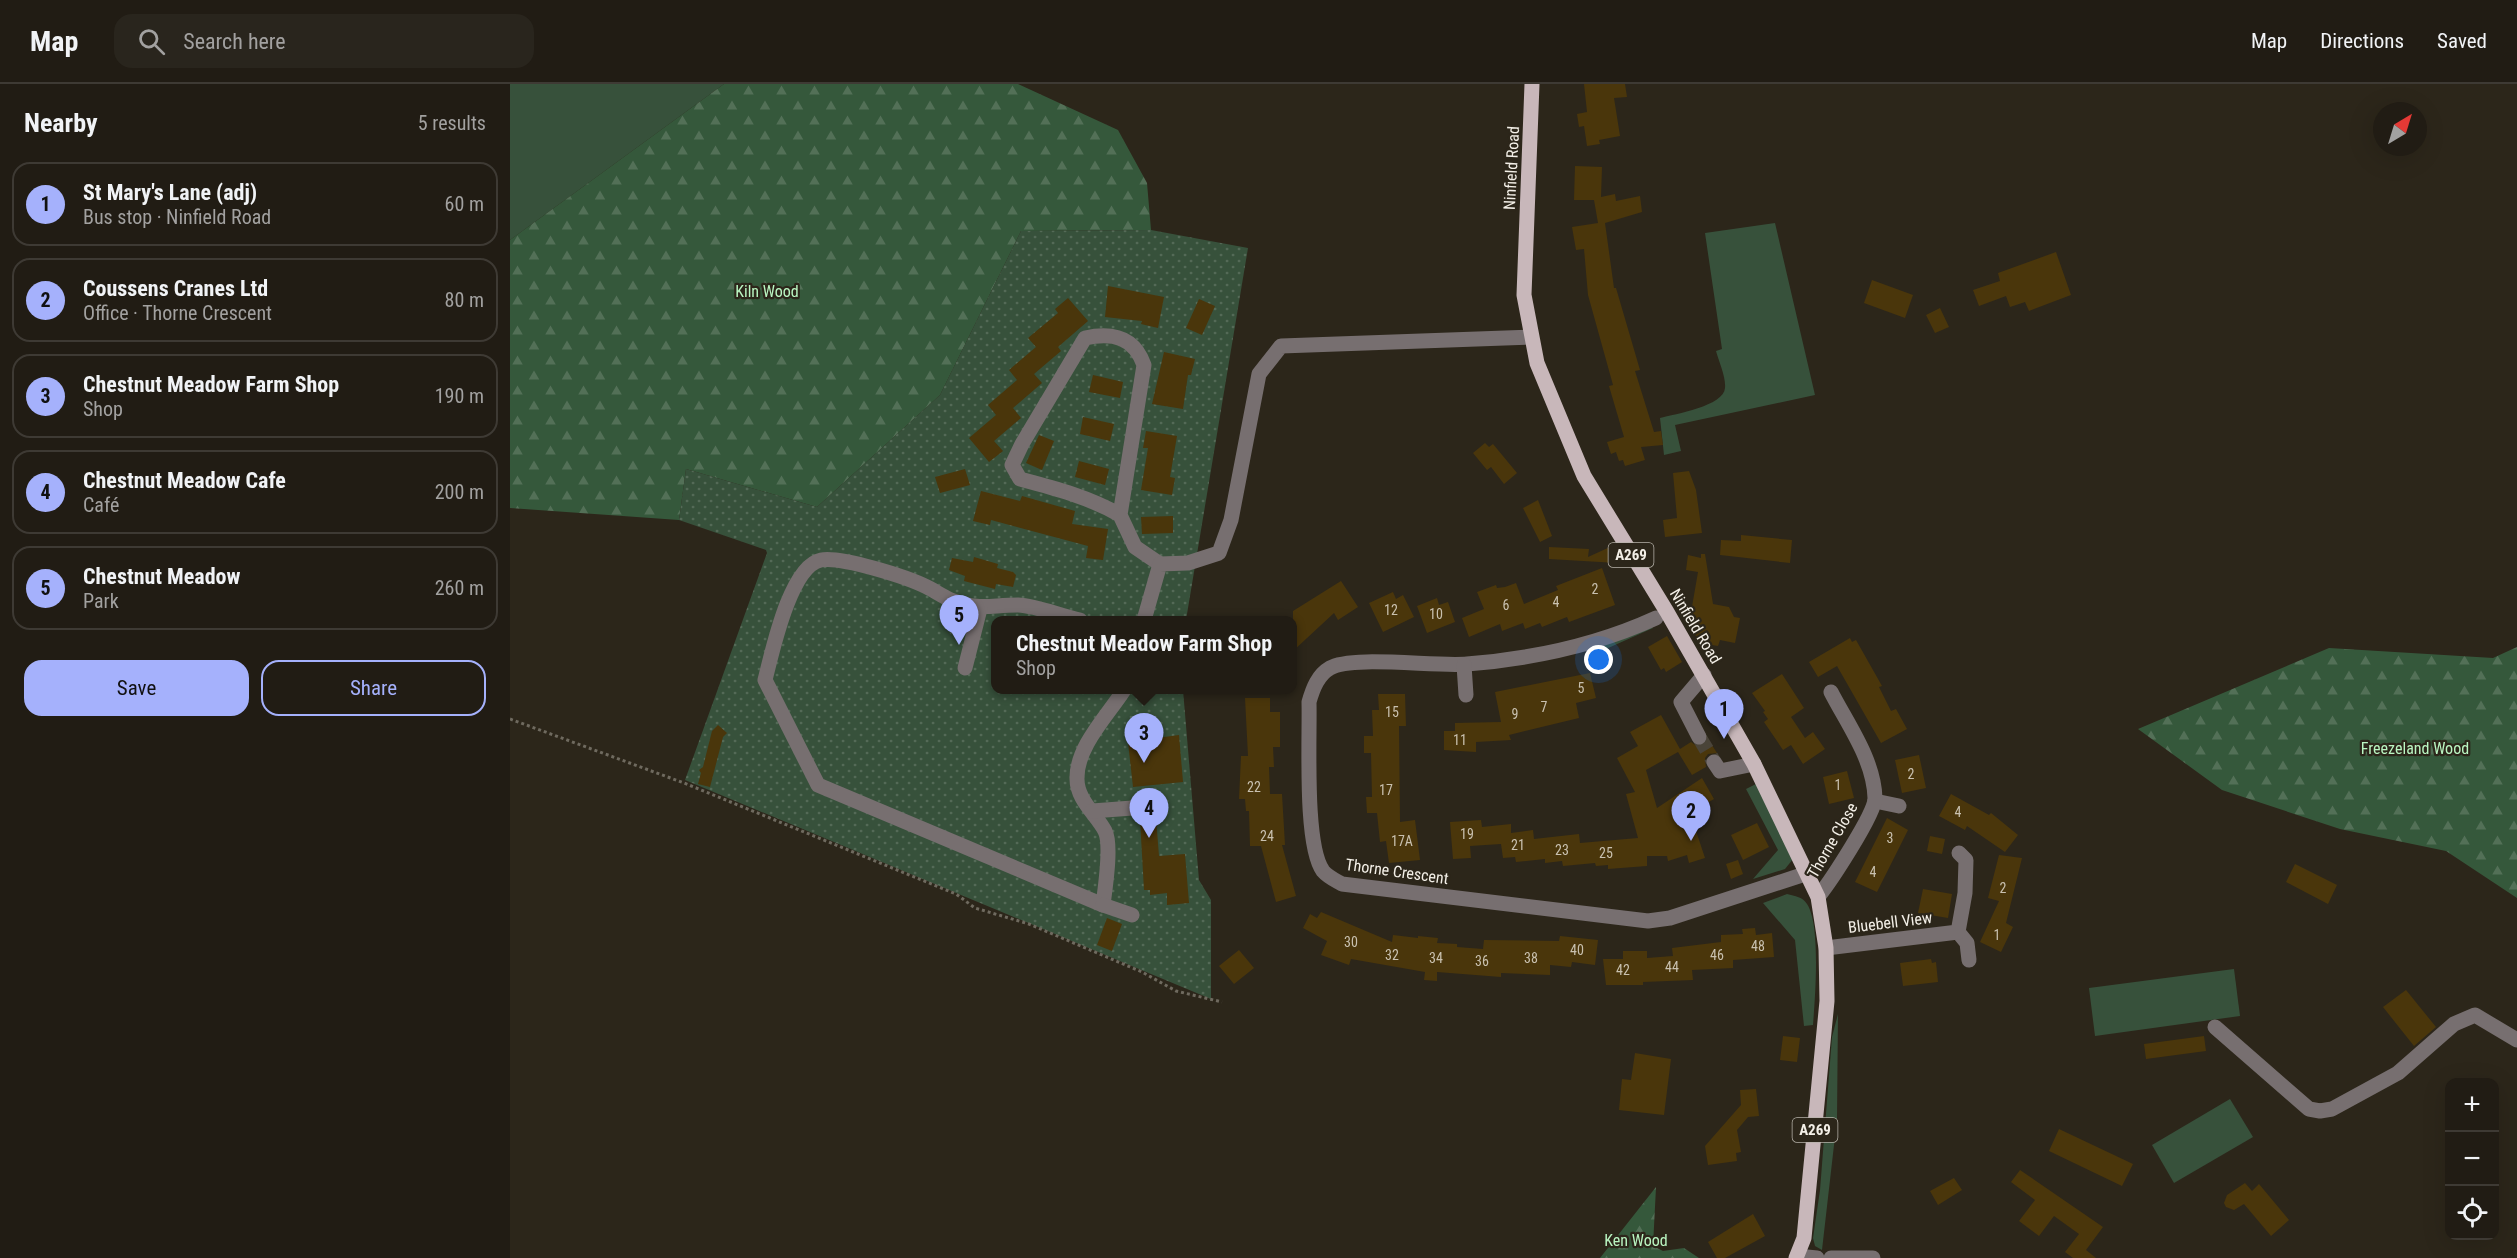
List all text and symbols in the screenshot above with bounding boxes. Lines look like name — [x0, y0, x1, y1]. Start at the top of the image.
search box — [114, 14, 534, 68]
text: Map — [30, 25, 78, 58]
icon: search — [135, 25, 168, 58]
text: Search here — [183, 29, 286, 54]
text: Map — [2251, 29, 2287, 53]
text: Directions — [2320, 29, 2404, 53]
text: Saved — [2437, 29, 2487, 53]
north arrow — [2373, 102, 2427, 156]
text: Nearby — [24, 108, 98, 138]
text: 5 results — [418, 111, 486, 135]
street label: Ninfield Road — [1500, 126, 1523, 211]
text: St Mary's Lane (adj) — [83, 180, 257, 205]
text: 1 — [40, 192, 51, 216]
text: 60 m — [445, 192, 484, 216]
text: Bus stop · Ninfield Road — [83, 205, 271, 229]
text: Coussens Cranes Ltd — [83, 276, 268, 301]
park label: Kiln Wood — [735, 282, 799, 301]
text: 2 — [40, 288, 51, 312]
text: 80 m — [445, 288, 484, 312]
text: Office · Thorne Crescent — [83, 301, 272, 325]
text: Chestnut Meadow Farm Shop — [83, 372, 339, 397]
text: 3 — [40, 384, 51, 408]
text: 190 m — [435, 384, 484, 408]
text: Shop — [83, 397, 123, 421]
text: Chestnut Meadow Cafe — [83, 468, 286, 493]
text: 4 — [40, 480, 51, 504]
text: 200 m — [435, 480, 484, 504]
text: Café — [83, 493, 119, 517]
road number: A269 — [1608, 543, 1654, 567]
text: Chestnut Meadow — [83, 564, 240, 589]
text: 5 — [40, 576, 51, 600]
text: 260 m — [435, 576, 484, 600]
house number: 2 — [1592, 581, 1599, 597]
street label: Ninfield Road — [1666, 585, 1725, 667]
text: Park — [83, 589, 119, 613]
house number: 4 — [1553, 594, 1560, 610]
pin: 5 — [940, 596, 978, 645]
house number: 6 — [1503, 597, 1510, 613]
house number: 12 — [1384, 602, 1398, 618]
house number: 10 — [1429, 606, 1443, 622]
popup — [991, 616, 1297, 694]
text: Chestnut Meadow Farm Shop — [1016, 631, 1272, 656]
your location — [1584, 645, 1613, 674]
text: Shop — [1016, 656, 1056, 680]
button: Save — [24, 660, 249, 716]
button: Share — [261, 660, 486, 716]
house number: 5 — [1578, 680, 1585, 696]
pin: 1 — [1704, 690, 1744, 739]
house number: 7 — [1541, 699, 1548, 715]
house number: 15 — [1385, 704, 1399, 720]
house number: 9 — [1512, 706, 1518, 722]
pin: 3 — [1124, 714, 1164, 763]
house number: 11 — [1453, 732, 1467, 748]
park label: Freezeland Wood — [2361, 739, 2469, 758]
house number: 2 — [1908, 766, 1915, 782]
house number: 1 — [1835, 777, 1841, 793]
house number: 22 — [1247, 779, 1261, 795]
house number: 17 — [1379, 782, 1393, 798]
pin: 4 — [1130, 788, 1168, 838]
pin: 2 — [1672, 792, 1710, 841]
street label: Thorne Close — [1803, 799, 1862, 881]
house number: 4 — [1955, 804, 1962, 820]
house number: 19 — [1460, 826, 1474, 842]
house number: 24 — [1260, 828, 1274, 844]
house number: 3 — [1887, 830, 1893, 846]
house number: 17A — [1391, 833, 1413, 849]
house number: 21 — [1511, 837, 1525, 853]
house number: 23 — [1555, 842, 1569, 858]
house number: 25 — [1599, 845, 1613, 861]
street label: Thorne Crescent — [1344, 855, 1450, 888]
house number: 4 — [1870, 864, 1877, 880]
house number: 2 — [2000, 880, 2007, 896]
street label: Bluebell View — [1847, 908, 1933, 937]
house number: 1 — [1994, 927, 2000, 943]
house number: 30 — [1344, 934, 1358, 950]
house number: 48 — [1751, 938, 1765, 954]
house number: 40 — [1570, 942, 1584, 958]
house number: 32 — [1385, 947, 1399, 963]
house number: 46 — [1710, 947, 1724, 963]
house number: 34 — [1429, 950, 1443, 966]
house number: 38 — [1524, 950, 1538, 966]
house number: 36 — [1475, 953, 1489, 969]
house number: 44 — [1665, 959, 1679, 975]
house number: 42 — [1616, 962, 1630, 978]
map controls — [2445, 1078, 2499, 1240]
button: + — [2445, 1078, 2499, 1132]
road number: A269 — [1792, 1118, 1838, 1142]
button: − — [2445, 1132, 2499, 1186]
button: locate — [2445, 1186, 2499, 1240]
park label: Ken Wood — [1604, 1231, 1668, 1250]

